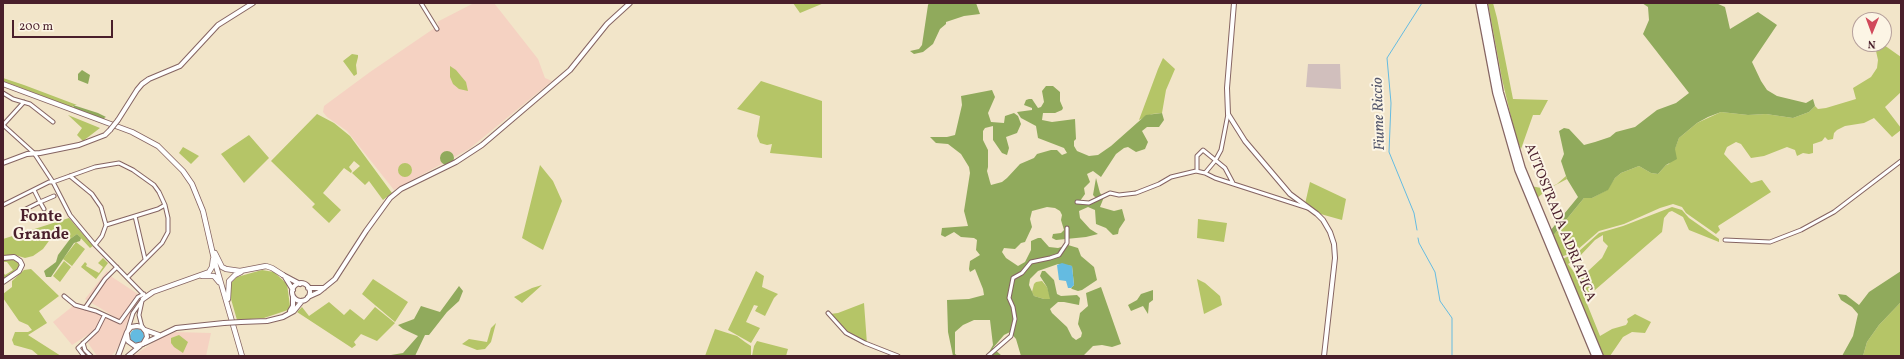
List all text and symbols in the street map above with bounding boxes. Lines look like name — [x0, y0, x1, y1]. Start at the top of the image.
scale bar — [14, 12, 115, 38]
north arrow — [1852, 12, 1892, 52]
text: 200 m — [19, 19, 53, 35]
text: N — [1868, 36, 1876, 51]
water label: Fiume Riccio — [1370, 77, 1390, 151]
street label: AUTOSTRADA ADRIATICA — [1520, 141, 1598, 305]
district label: Fonte Grande — [13, 208, 69, 246]

